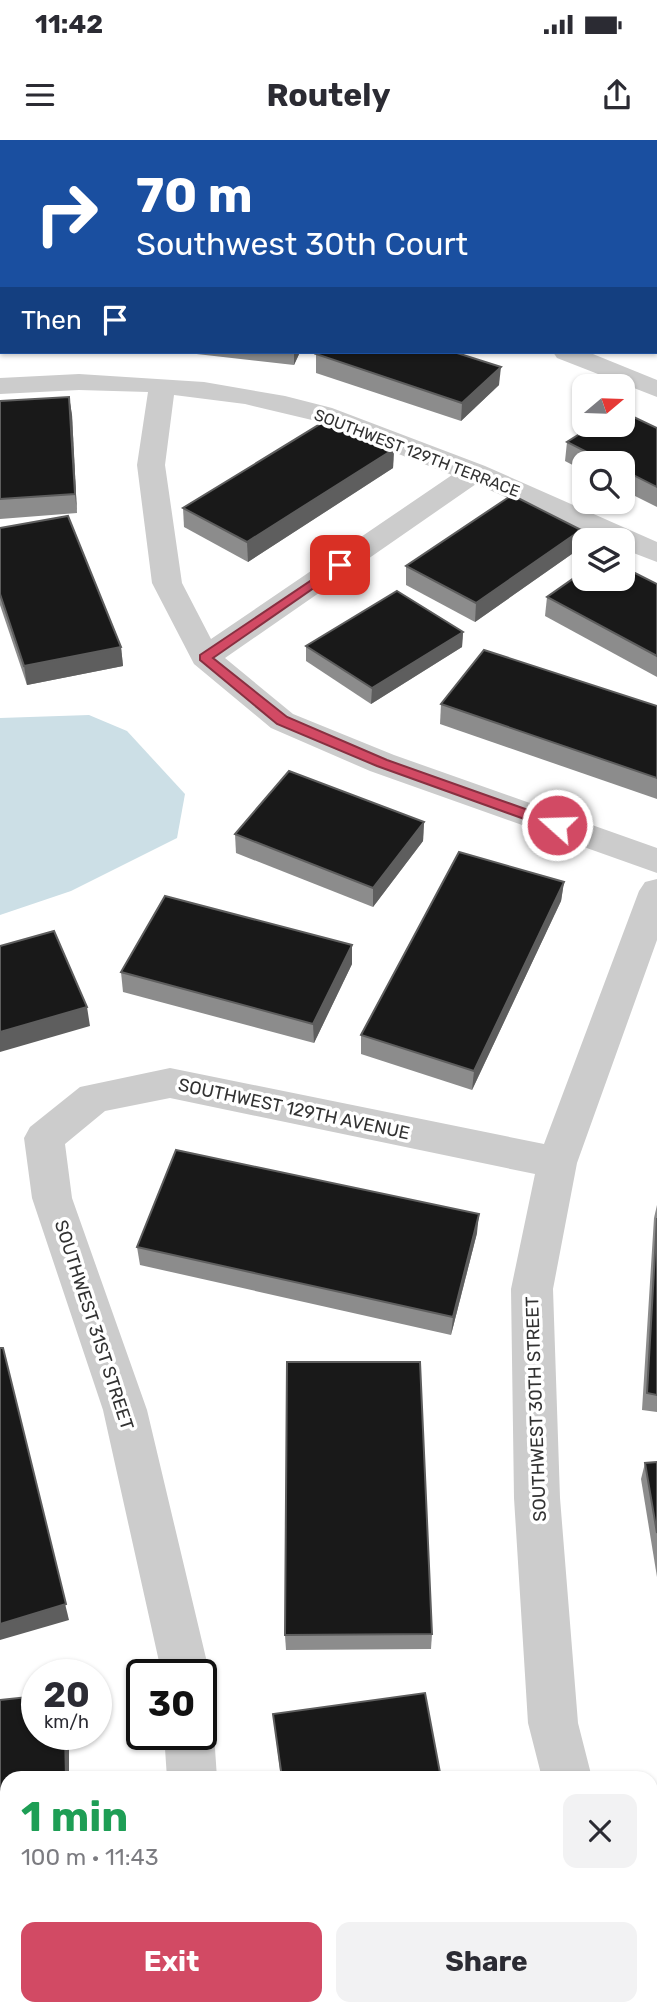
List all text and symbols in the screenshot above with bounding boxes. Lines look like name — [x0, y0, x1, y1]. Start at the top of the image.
text: 11:42 — [35, 9, 103, 40]
icon: menu — [21, 76, 59, 114]
text: Routely — [266, 76, 391, 114]
icon: share — [598, 76, 636, 114]
text: 70 m — [136, 166, 253, 224]
icon: right — [21, 168, 112, 259]
text: Southwest 30th Court — [136, 225, 468, 263]
icon: arrive — [96, 301, 134, 339]
text: Then — [21, 305, 82, 336]
north arrow — [572, 374, 635, 438]
map controls — [572, 374, 635, 591]
street label: SOUTHWEST 129TH TERRACE — [312, 405, 522, 501]
button: search — [572, 451, 635, 514]
button: layers — [572, 528, 635, 591]
pin — [310, 535, 370, 595]
icon: arrive — [321, 546, 359, 584]
position arrow — [520, 788, 594, 862]
street label: SOUTHWEST 129TH AVENUE — [176, 1074, 412, 1144]
street label: SOUTHWEST 31ST STREET — [50, 1217, 138, 1433]
street label: SOUTHWEST 30TH STREET — [521, 1296, 551, 1522]
speed limit sign: 30 — [126, 1659, 217, 1750]
text: 20 — [43, 1674, 90, 1716]
text: km/h — [44, 1711, 89, 1733]
text: 1 min — [21, 1792, 128, 1842]
button: close — [563, 1794, 637, 1868]
text: 100 m · 11:43 — [21, 1843, 159, 1871]
button: Exit — [21, 1922, 322, 2002]
button: Share — [336, 1922, 637, 2002]

